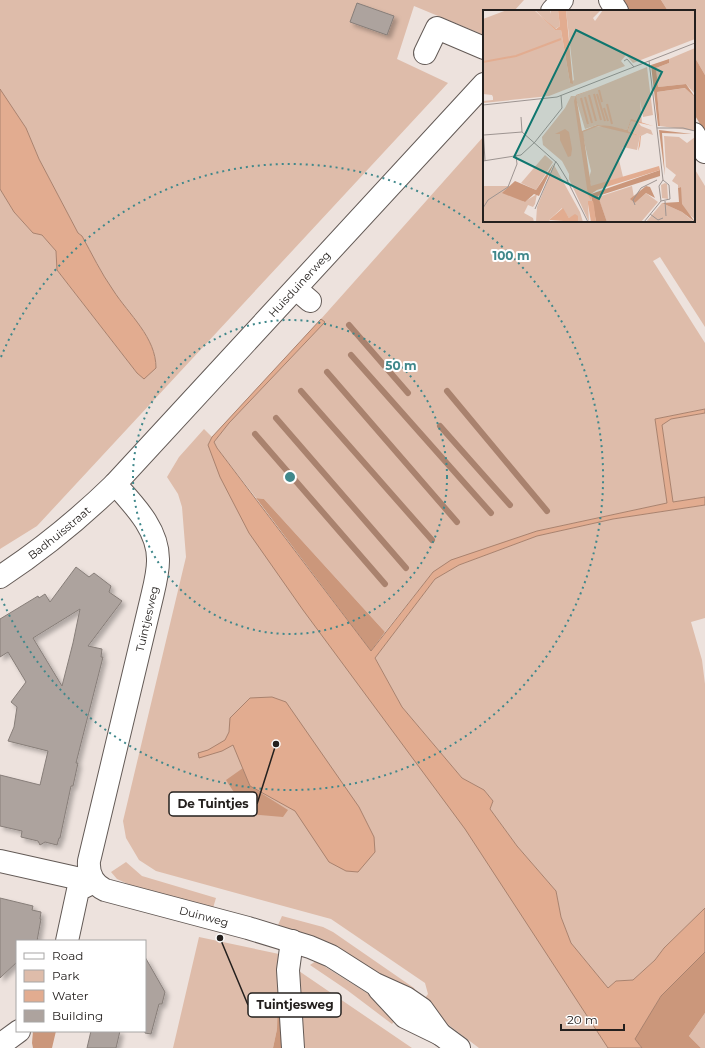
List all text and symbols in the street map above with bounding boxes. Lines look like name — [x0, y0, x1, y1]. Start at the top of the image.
inset map — [483, 10, 695, 222]
street label: Huisduinerweg — [265, 248, 333, 320]
text: 100 m — [493, 248, 529, 263]
text: 50 m — [385, 358, 417, 373]
centre of rings — [283, 470, 297, 484]
street label: Badhuisstraat — [25, 503, 94, 562]
street label: Tuintjesweg — [133, 585, 161, 653]
callout: De Tuintjes — [169, 792, 257, 816]
text: De Tuintjes — [177, 796, 249, 811]
street label: Duinweg — [178, 903, 230, 930]
legend — [16, 940, 146, 1032]
text: Road — [52, 948, 83, 963]
text: Park — [52, 968, 80, 983]
text: Water — [52, 988, 89, 1003]
callout: Tuintjesweg — [248, 993, 341, 1017]
text: Tuintjesweg — [256, 997, 334, 1012]
scale bar — [561, 1006, 624, 1032]
text: Building — [52, 1008, 103, 1023]
text: 20 m — [567, 1012, 598, 1027]

